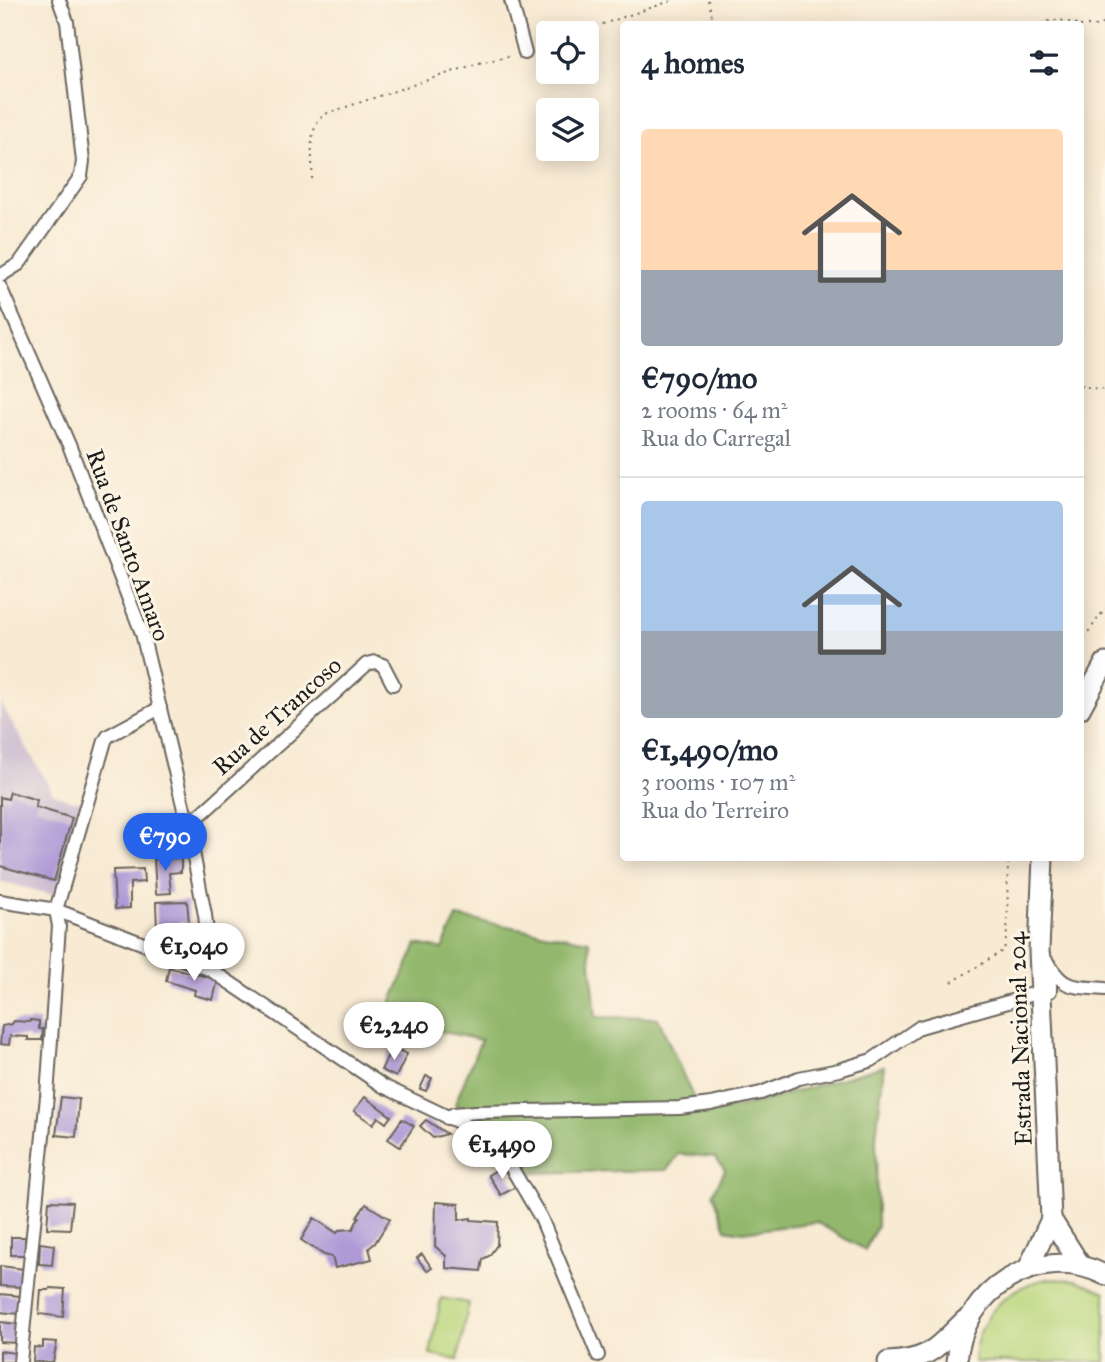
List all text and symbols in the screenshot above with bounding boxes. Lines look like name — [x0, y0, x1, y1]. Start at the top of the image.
map controls — [536, 21, 599, 161]
button: locate — [536, 21, 599, 84]
icon: filters — [1025, 44, 1063, 82]
text: 4 homes — [641, 45, 745, 81]
button: layers — [536, 98, 599, 161]
icon: home — [789, 175, 915, 301]
text: €790/mo — [641, 360, 757, 396]
text: 2 rooms · 64 m² — [641, 396, 787, 424]
text: Rua do Carregal — [641, 424, 791, 452]
street label: Rua de Santo Amaro — [79, 445, 177, 645]
icon: home — [789, 547, 915, 673]
street label: Rua de Trancoso — [206, 650, 348, 782]
text: €1,490/mo — [641, 732, 778, 768]
text: 3 rooms · 107 m² — [641, 768, 795, 796]
text: Rua do Terreiro — [641, 796, 789, 824]
pin: €790 — [124, 814, 206, 873]
text: €790 — [139, 822, 191, 850]
pin: €1,040 — [137, 923, 251, 983]
street label: Estrada Nacional 204 — [1001, 931, 1039, 1146]
text: €1,040 — [160, 932, 228, 960]
pin: €2,240 — [337, 1002, 451, 1062]
text: €2,240 — [359, 1011, 429, 1039]
pin: €1,490 — [445, 1122, 559, 1181]
text: €1,490 — [468, 1130, 536, 1158]

